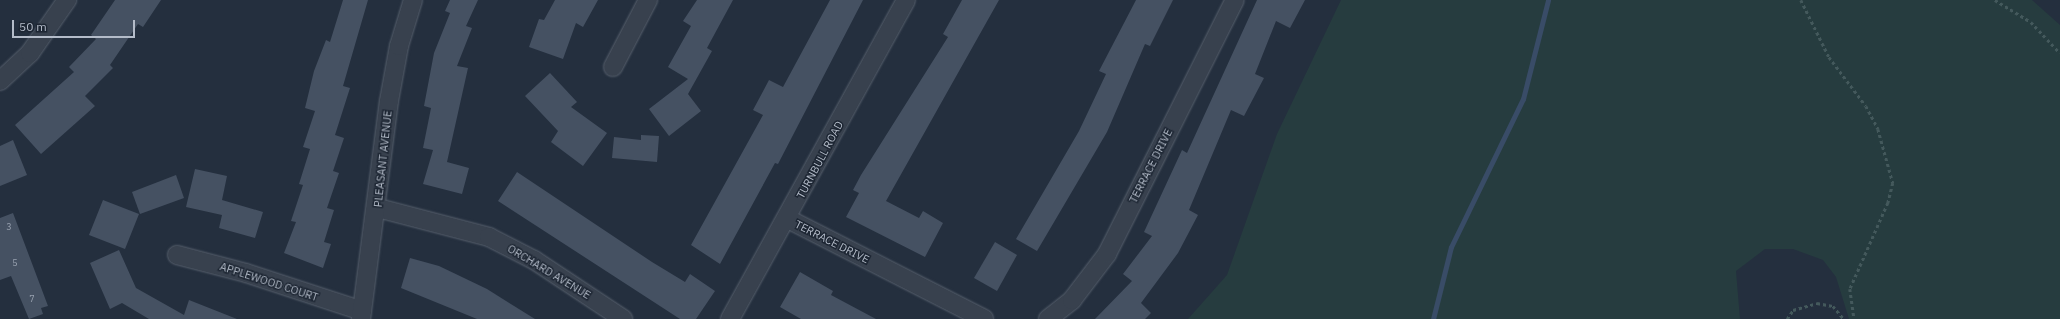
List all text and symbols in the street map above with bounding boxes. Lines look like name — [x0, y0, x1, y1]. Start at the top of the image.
scale bar — [14, 12, 137, 38]
text: 50 m — [19, 19, 47, 34]
street label: PLEASANT AVENUE — [371, 110, 395, 208]
street label: TURNBULL ROAD — [794, 119, 846, 201]
street label: TERRACE DRIVE — [1127, 127, 1175, 205]
street label: TERRACE DRIVE — [793, 218, 871, 266]
house number: 3 — [6, 222, 12, 232]
street label: ORCHARD AVENUE — [505, 242, 593, 302]
house number: 5 — [12, 258, 18, 268]
street label: APPLEWOOD COURT — [218, 260, 320, 304]
house number: 7 — [29, 294, 35, 304]

